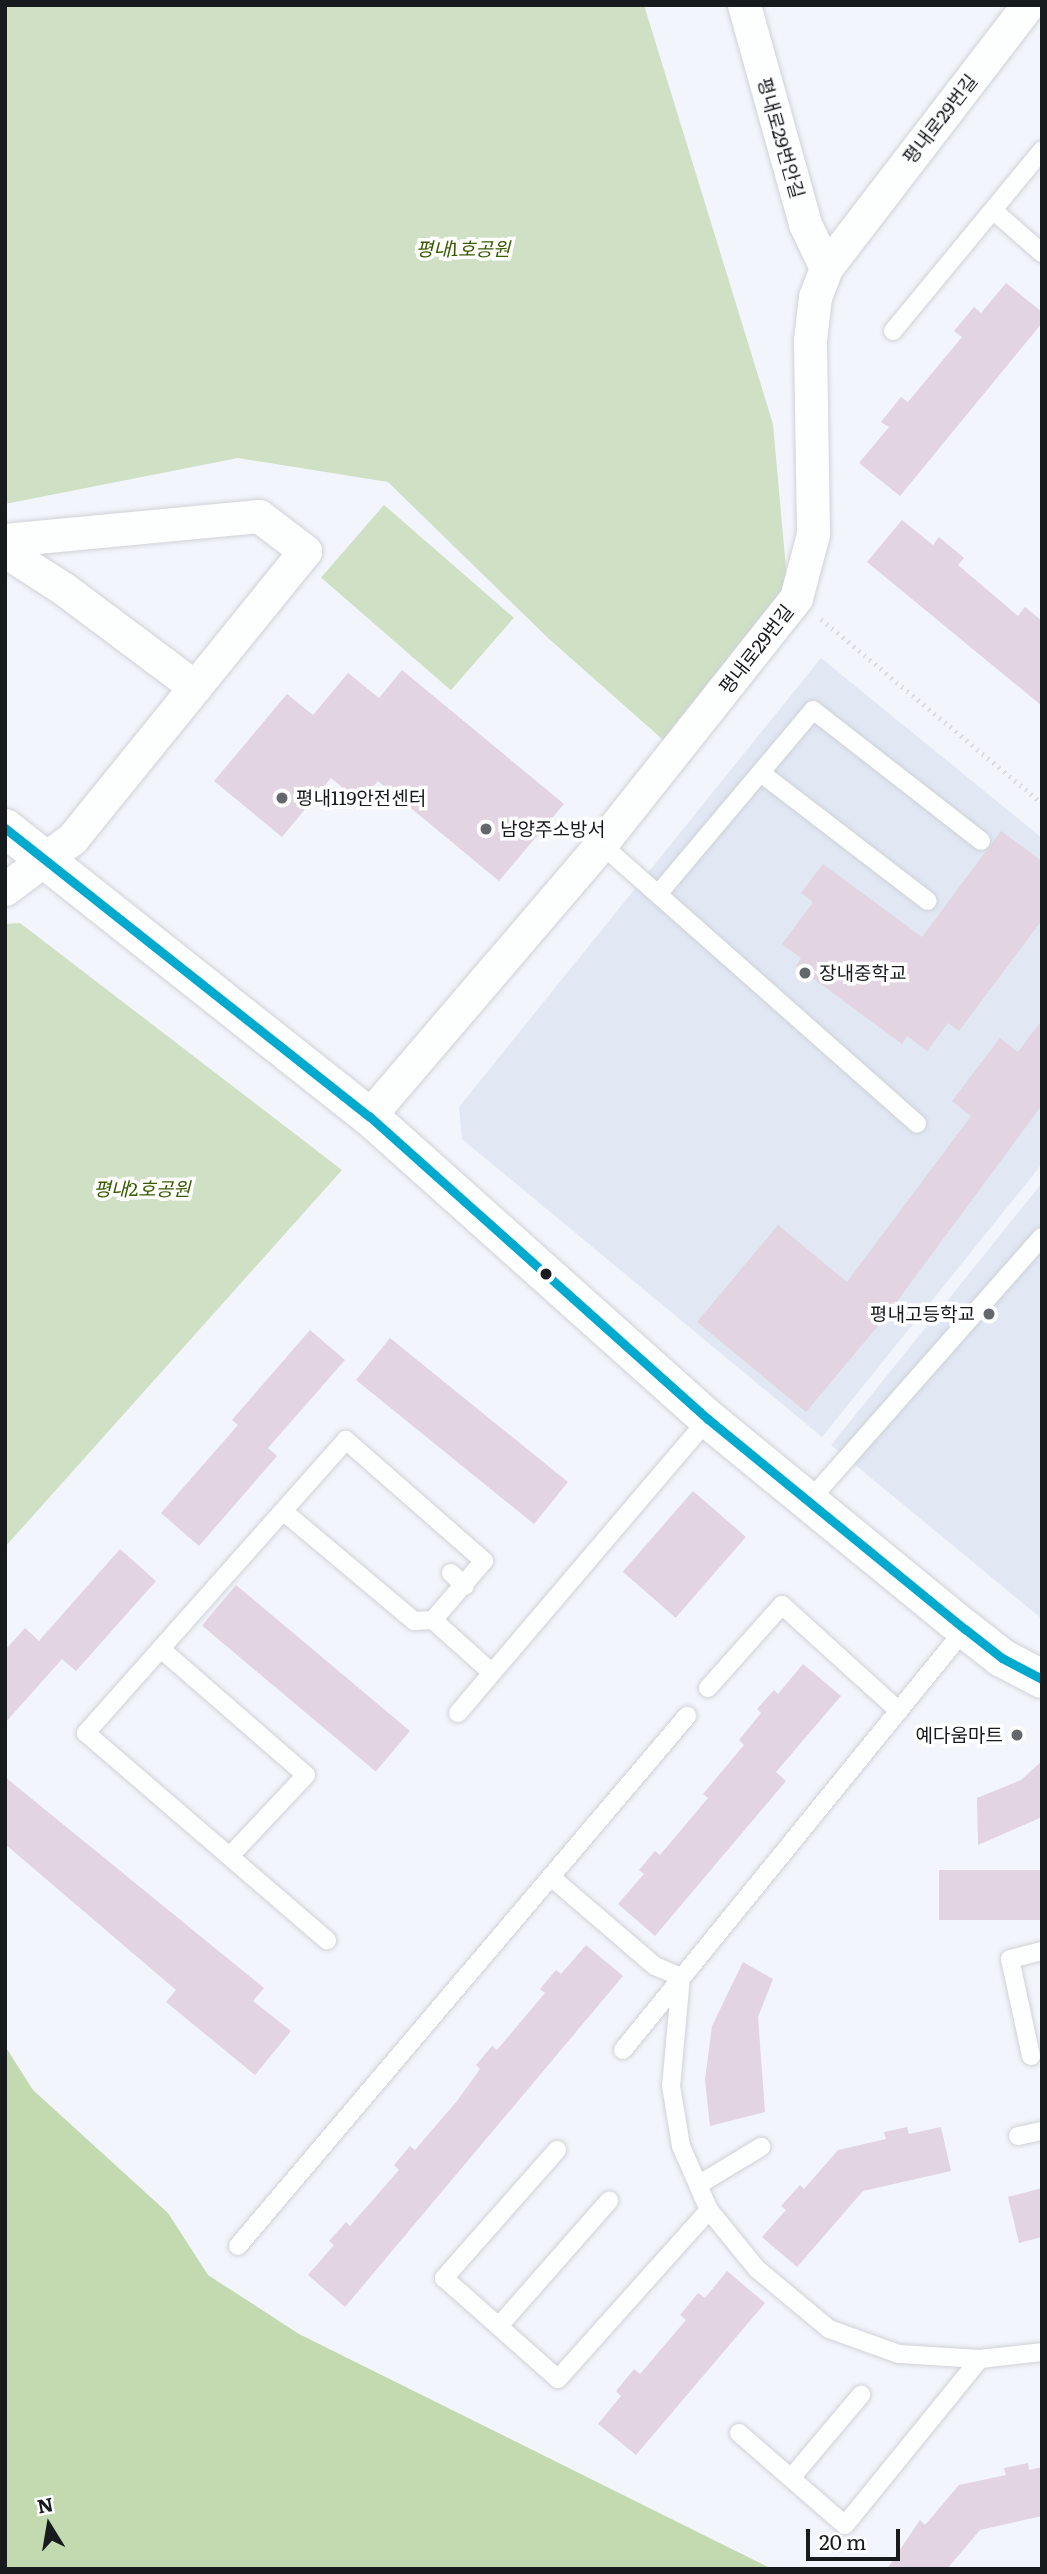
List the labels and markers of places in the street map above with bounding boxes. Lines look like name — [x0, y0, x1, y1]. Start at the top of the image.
place label: 평내119안전센터 — [296, 787, 426, 809]
marker: 평내119안전센터 — [274, 790, 290, 806]
place label: 남양주소방서 — [500, 818, 605, 840]
marker: 남양주소방서 — [478, 821, 494, 837]
place label: 장내중학교 — [819, 962, 906, 984]
marker: 장내중학교 — [797, 965, 813, 981]
unlabelled marker — [539, 1267, 553, 1281]
place label: 평내고등학교 — [870, 1303, 975, 1325]
marker: 평내고등학교 — [981, 1306, 997, 1322]
place label: 예다움마트 — [916, 1724, 1003, 1746]
marker: 예다움마트 — [1009, 1727, 1025, 1743]

